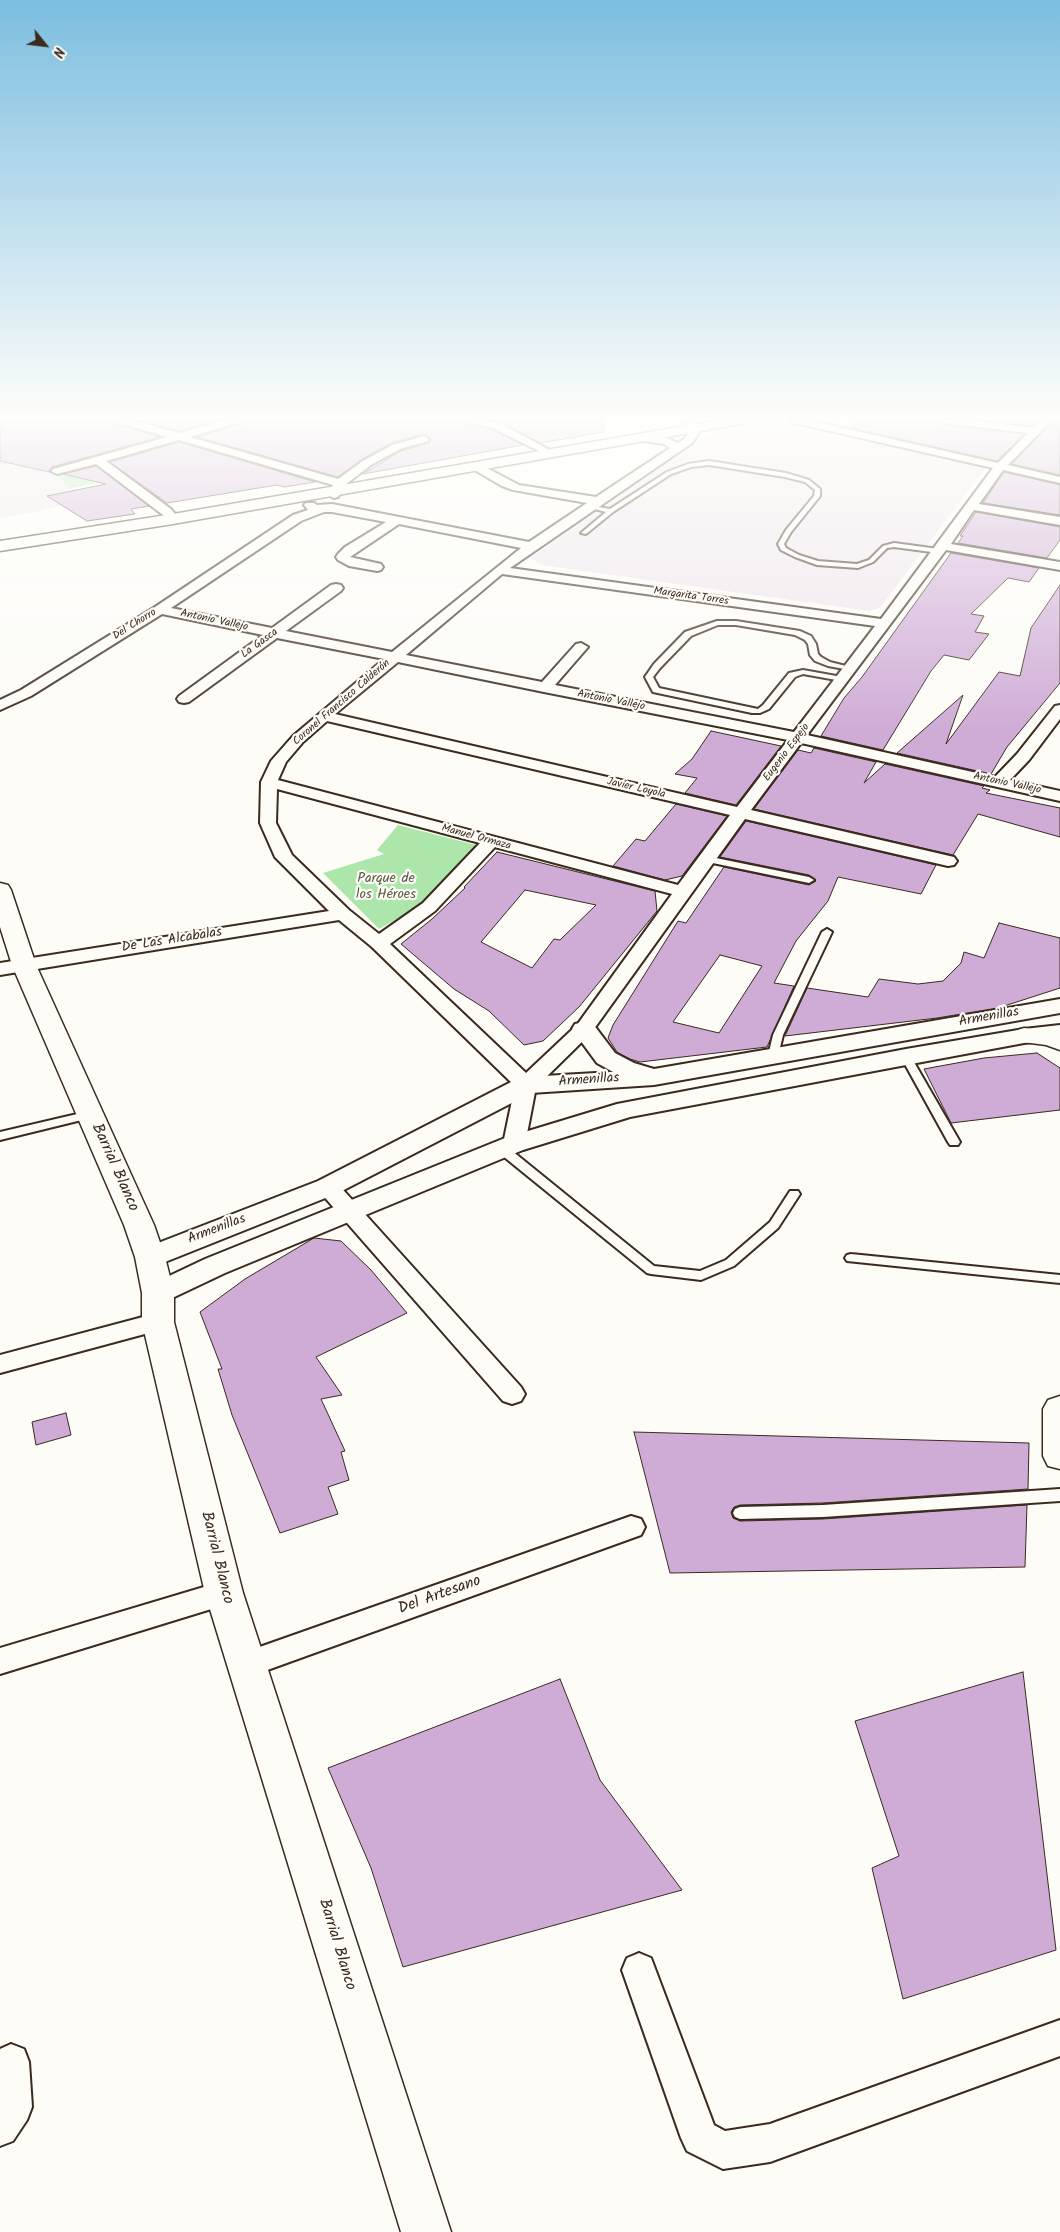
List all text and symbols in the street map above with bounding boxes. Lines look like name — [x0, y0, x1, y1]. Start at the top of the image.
north arrow — [20, 20, 70, 70]
text: N — [46, 43, 70, 61]
street label: Margarita Torres — [653, 585, 729, 609]
street label: Del Chorro — [111, 606, 159, 644]
street label: Antonio Vallejo — [179, 607, 249, 635]
street label: La Gasca — [239, 626, 281, 662]
street label: Coronel Francisco Calderón — [291, 657, 393, 749]
street label: Antonio Vallejo — [576, 688, 646, 714]
street label: Eugenio Espejo — [761, 722, 813, 784]
street label: Antonio Vallejo — [972, 770, 1042, 798]
street label: Javier Loyola — [606, 776, 666, 802]
street label: Manuel Ormaza — [440, 822, 512, 854]
park label: Parque de los Héroes — [356, 872, 416, 904]
street label: De Las Alcabalas — [121, 925, 223, 957]
street label: Armenillas — [958, 1004, 1020, 1032]
street label: Armenillas — [558, 1071, 620, 1091]
street label: Barrial Blanco — [86, 1121, 142, 1215]
street label: Armenillas — [186, 1211, 248, 1249]
street label: Barrial Blanco — [195, 1510, 237, 1606]
street label: Del Artesano — [396, 1572, 484, 1620]
street label: Barrial Blanco — [313, 1897, 359, 1993]

